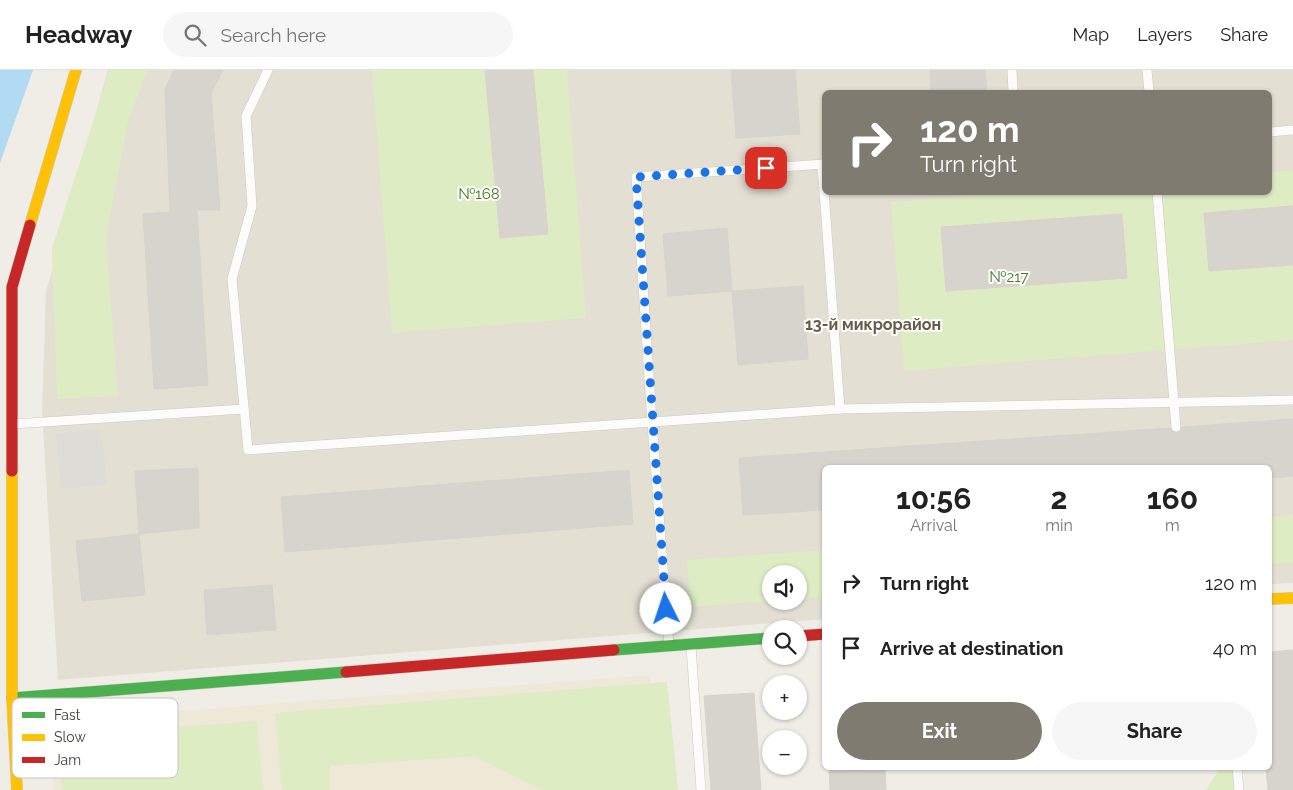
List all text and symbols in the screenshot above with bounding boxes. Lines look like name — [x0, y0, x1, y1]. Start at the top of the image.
search box — [163, 12, 513, 57]
text: Headway — [25, 20, 133, 49]
icon: search — [181, 21, 209, 49]
text: Search here — [221, 24, 326, 46]
text: Map — [1073, 24, 1109, 45]
text: Layers — [1137, 24, 1192, 45]
text: Share — [1220, 24, 1268, 45]
text: 120 m — [920, 109, 1020, 150]
icon: right — [837, 110, 902, 175]
pin — [745, 147, 787, 189]
text: Turn right — [920, 151, 1017, 177]
icon: arrive — [752, 154, 780, 182]
park label: №168 — [458, 185, 500, 203]
park label: №217 — [989, 268, 1029, 286]
district label: 13-й микрорайон — [805, 315, 941, 334]
text: 10:56 — [896, 481, 971, 516]
text: 2 — [1051, 481, 1067, 516]
text: 160 — [1147, 481, 1198, 516]
text: Arrival — [910, 516, 957, 535]
text: min — [1045, 516, 1073, 535]
text: m — [1165, 516, 1180, 535]
map controls — [762, 565, 807, 775]
button: sound — [762, 565, 807, 610]
icon: right — [837, 569, 865, 597]
text: Turn right — [880, 572, 969, 594]
text: 120 m — [1205, 572, 1257, 594]
position arrow — [639, 582, 691, 634]
button: search — [762, 620, 807, 665]
icon: arrive — [837, 634, 865, 662]
text: Arrive at destination — [880, 637, 1064, 659]
text: 40 m — [1213, 637, 1257, 659]
button: + — [762, 675, 807, 720]
legend — [12, 698, 178, 778]
button: Exit — [837, 702, 1042, 760]
button: Share — [1052, 702, 1257, 760]
text: Fast — [54, 707, 81, 723]
text: Slow — [54, 729, 86, 745]
button: − — [762, 730, 807, 775]
text: Jam — [54, 752, 81, 768]

